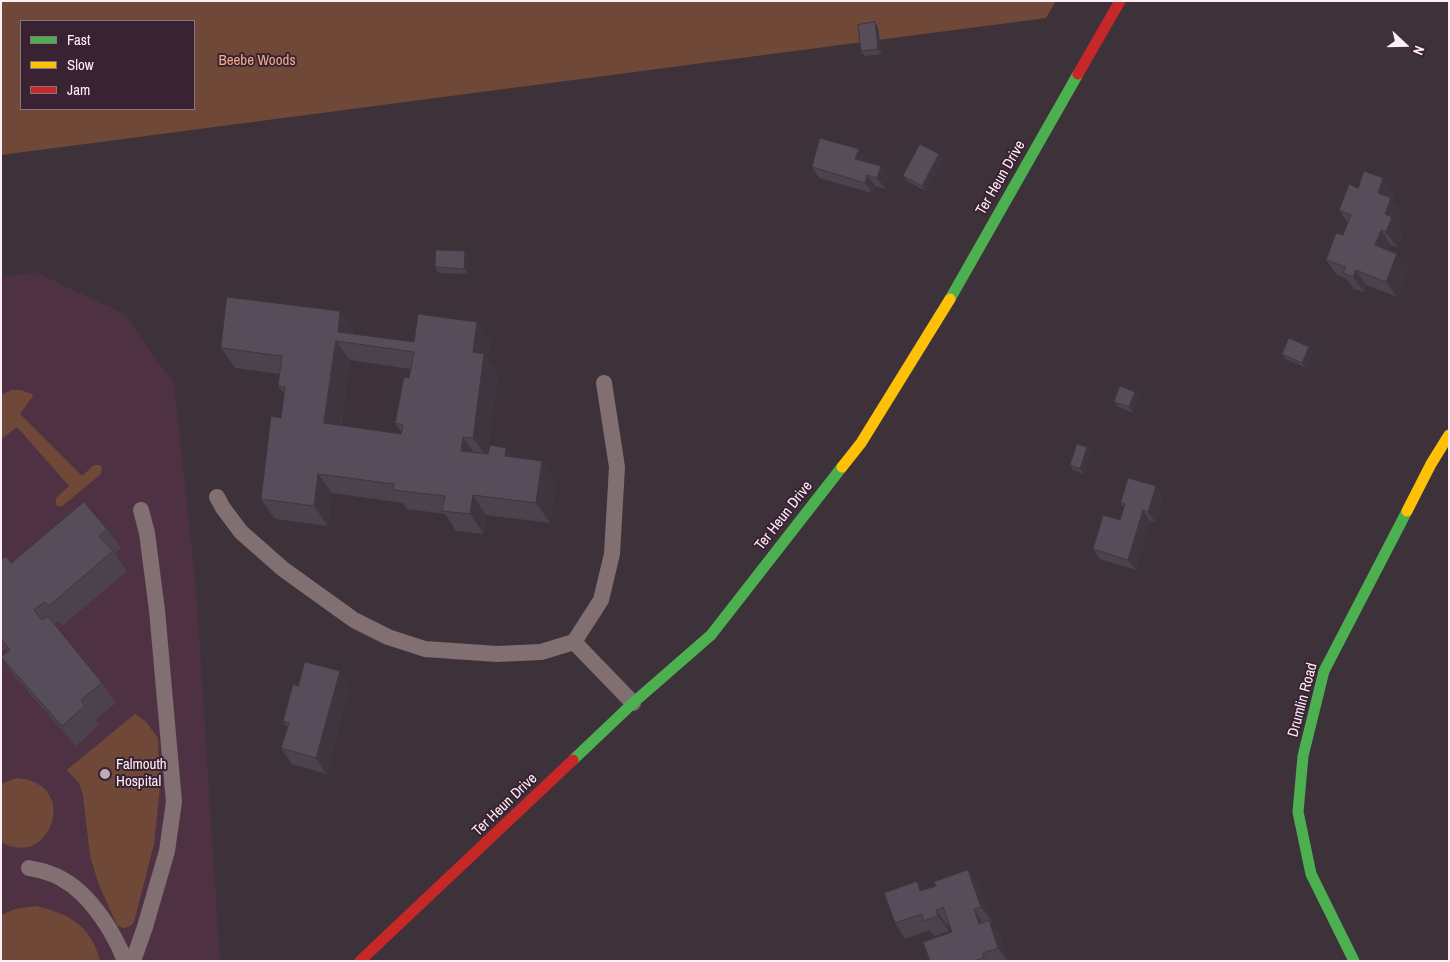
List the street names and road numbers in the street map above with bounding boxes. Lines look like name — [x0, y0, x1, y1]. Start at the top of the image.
street label: Ter Heun Drive — [973, 138, 1029, 218]
street label: Ter Heun Drive — [751, 478, 817, 554]
street label: Drumlin Road — [1284, 661, 1322, 739]
street label: Ter Heun Drive — [469, 770, 541, 840]

